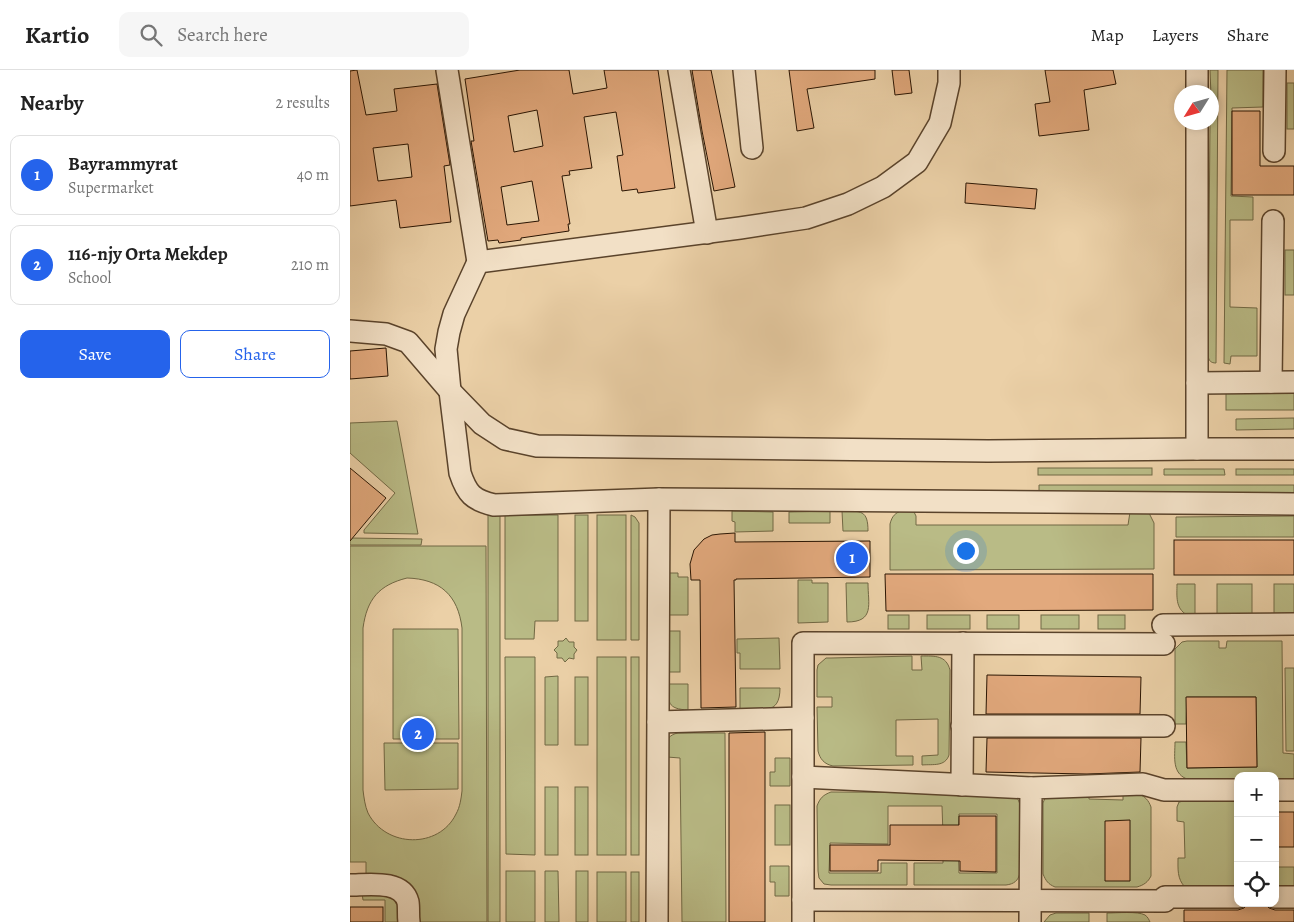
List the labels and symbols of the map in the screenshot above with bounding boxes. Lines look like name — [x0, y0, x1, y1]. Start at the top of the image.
north arrow — [1174, 85, 1219, 130]
your location — [953, 538, 979, 564]
pin: 1 — [836, 539, 868, 577]
pin: 2 — [402, 715, 434, 753]

